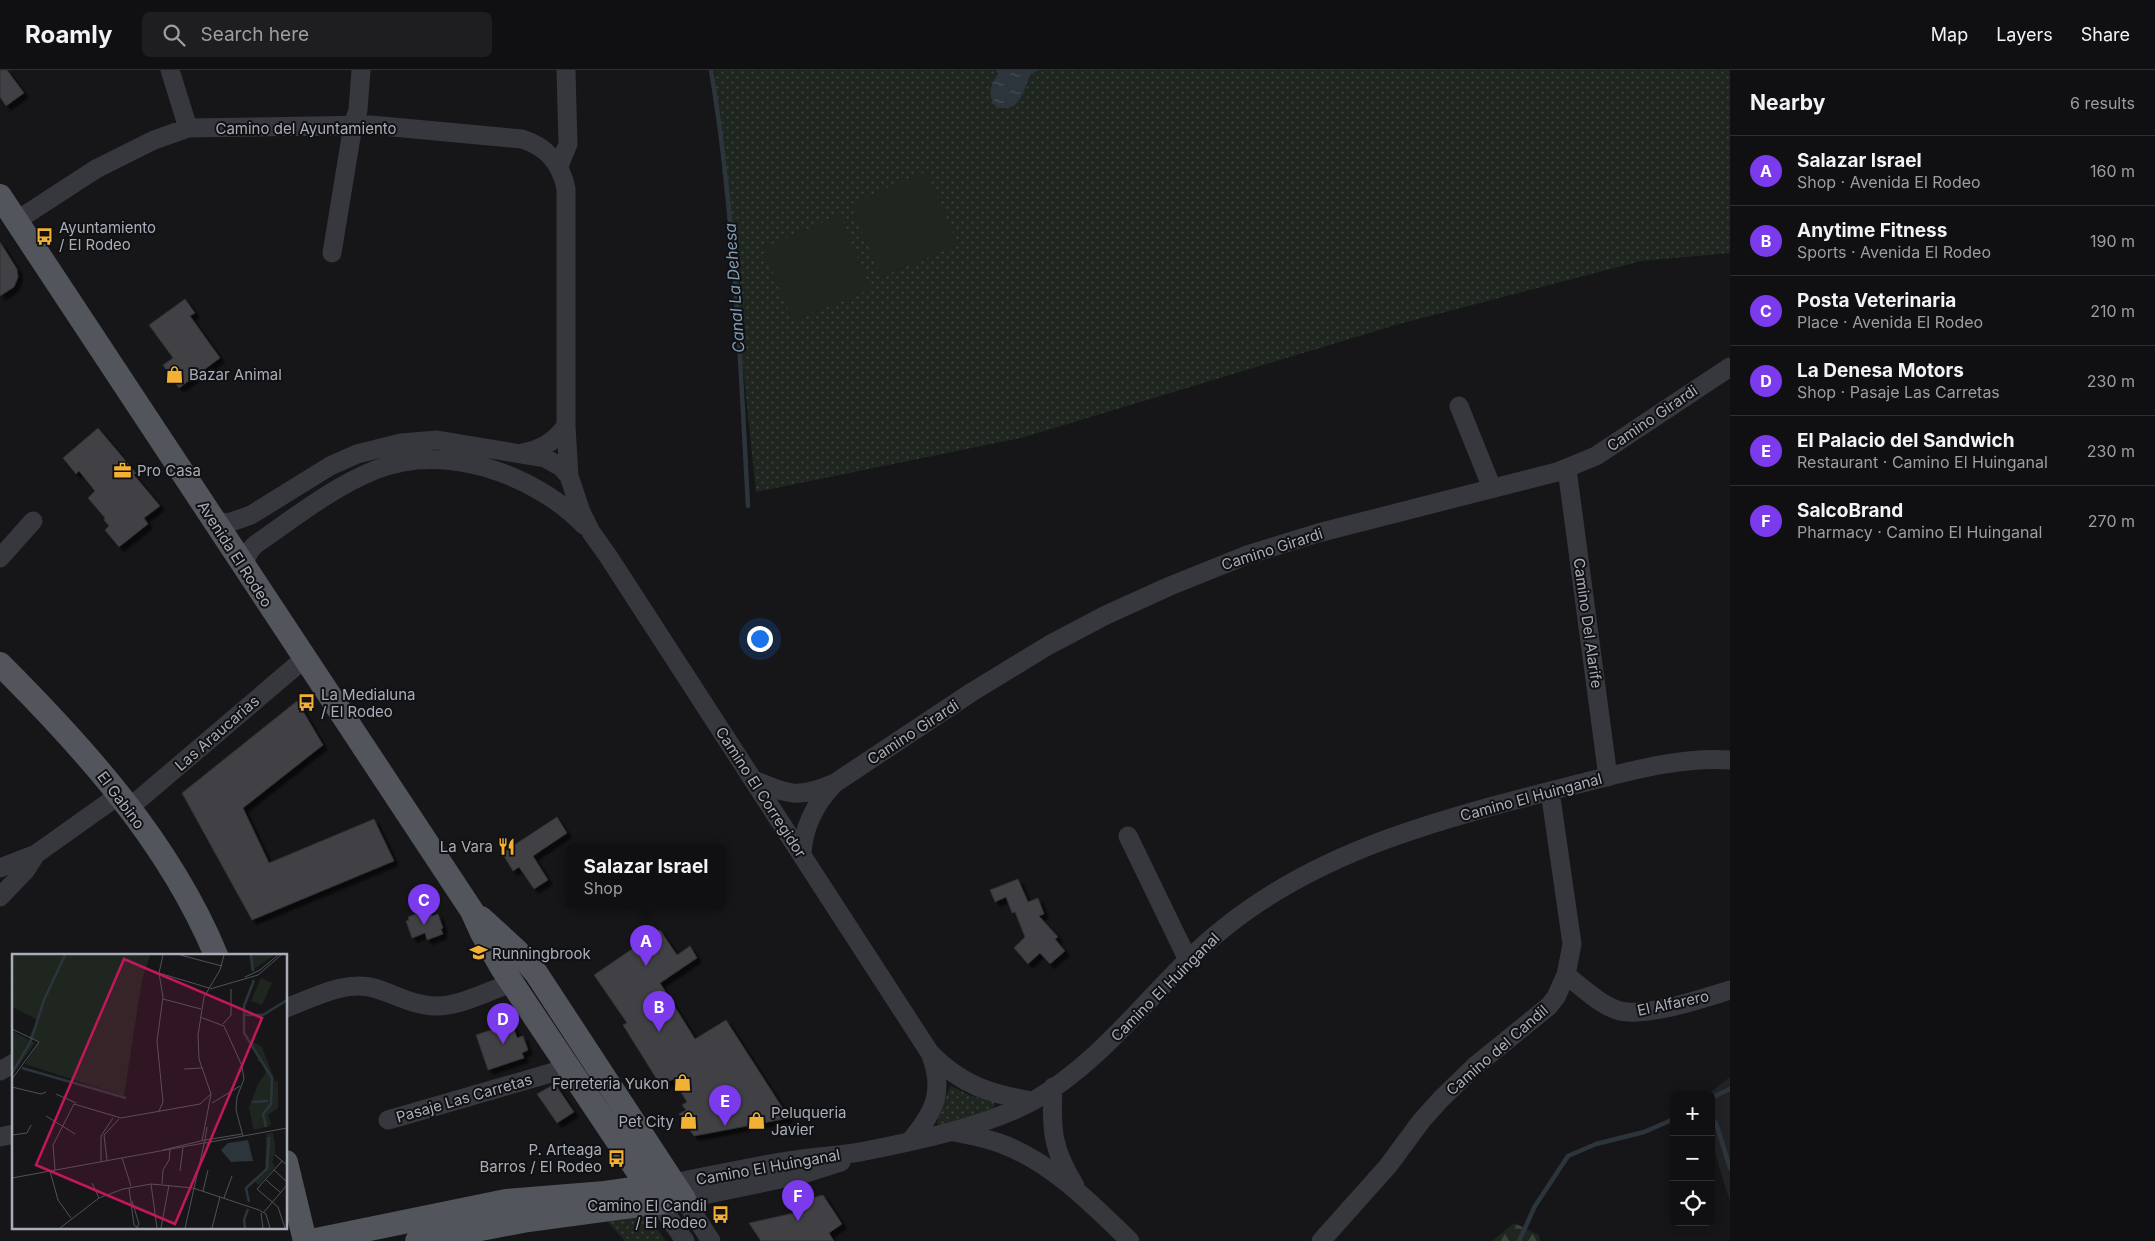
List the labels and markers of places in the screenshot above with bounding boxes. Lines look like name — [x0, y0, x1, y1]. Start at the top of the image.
place label: Ayuntamiento / El Rodeo — [59, 218, 156, 254]
bus stop icon: Ayuntamiento / El Rodeo — [35, 226, 55, 246]
shop icon: Bazar Animal — [165, 364, 185, 384]
place label: Bazar Animal — [189, 365, 282, 384]
office icon: Pro Casa — [113, 460, 133, 480]
place label: Pro Casa — [137, 461, 201, 480]
place label: La Medialuna / El Rodeo — [321, 685, 415, 721]
bus stop icon: La Medialuna / El Rodeo — [297, 693, 317, 713]
restaurant icon: La Vara — [497, 836, 517, 856]
place label: La Vara — [440, 837, 493, 856]
pin: C — [408, 884, 440, 925]
pin: A — [630, 925, 662, 966]
school or university icon: Runningbrook — [468, 943, 488, 963]
place label: Runningbrook — [492, 944, 592, 963]
pin: B — [643, 991, 675, 1032]
pin: D — [487, 1003, 519, 1044]
shop icon: Ferreteria Yukon — [673, 1073, 693, 1093]
place label: Ferreteria Yukon — [552, 1074, 669, 1093]
pin: E — [709, 1085, 741, 1126]
place label: Peluqueria Javier — [771, 1103, 846, 1139]
shop icon: Pet City — [678, 1111, 698, 1131]
shop icon: Peluqueria Javier — [747, 1111, 767, 1131]
place label: Pet City — [618, 1112, 675, 1131]
place label: P. Arteaga Barros / El Rodeo — [480, 1140, 602, 1176]
bus stop icon: P. Arteaga Barros / El Rodeo — [606, 1148, 626, 1168]
pin: F — [782, 1180, 814, 1221]
place label: Camino El Candil / El Rodeo — [587, 1196, 707, 1232]
bus stop icon: Camino El Candil / El Rodeo — [711, 1204, 731, 1224]

